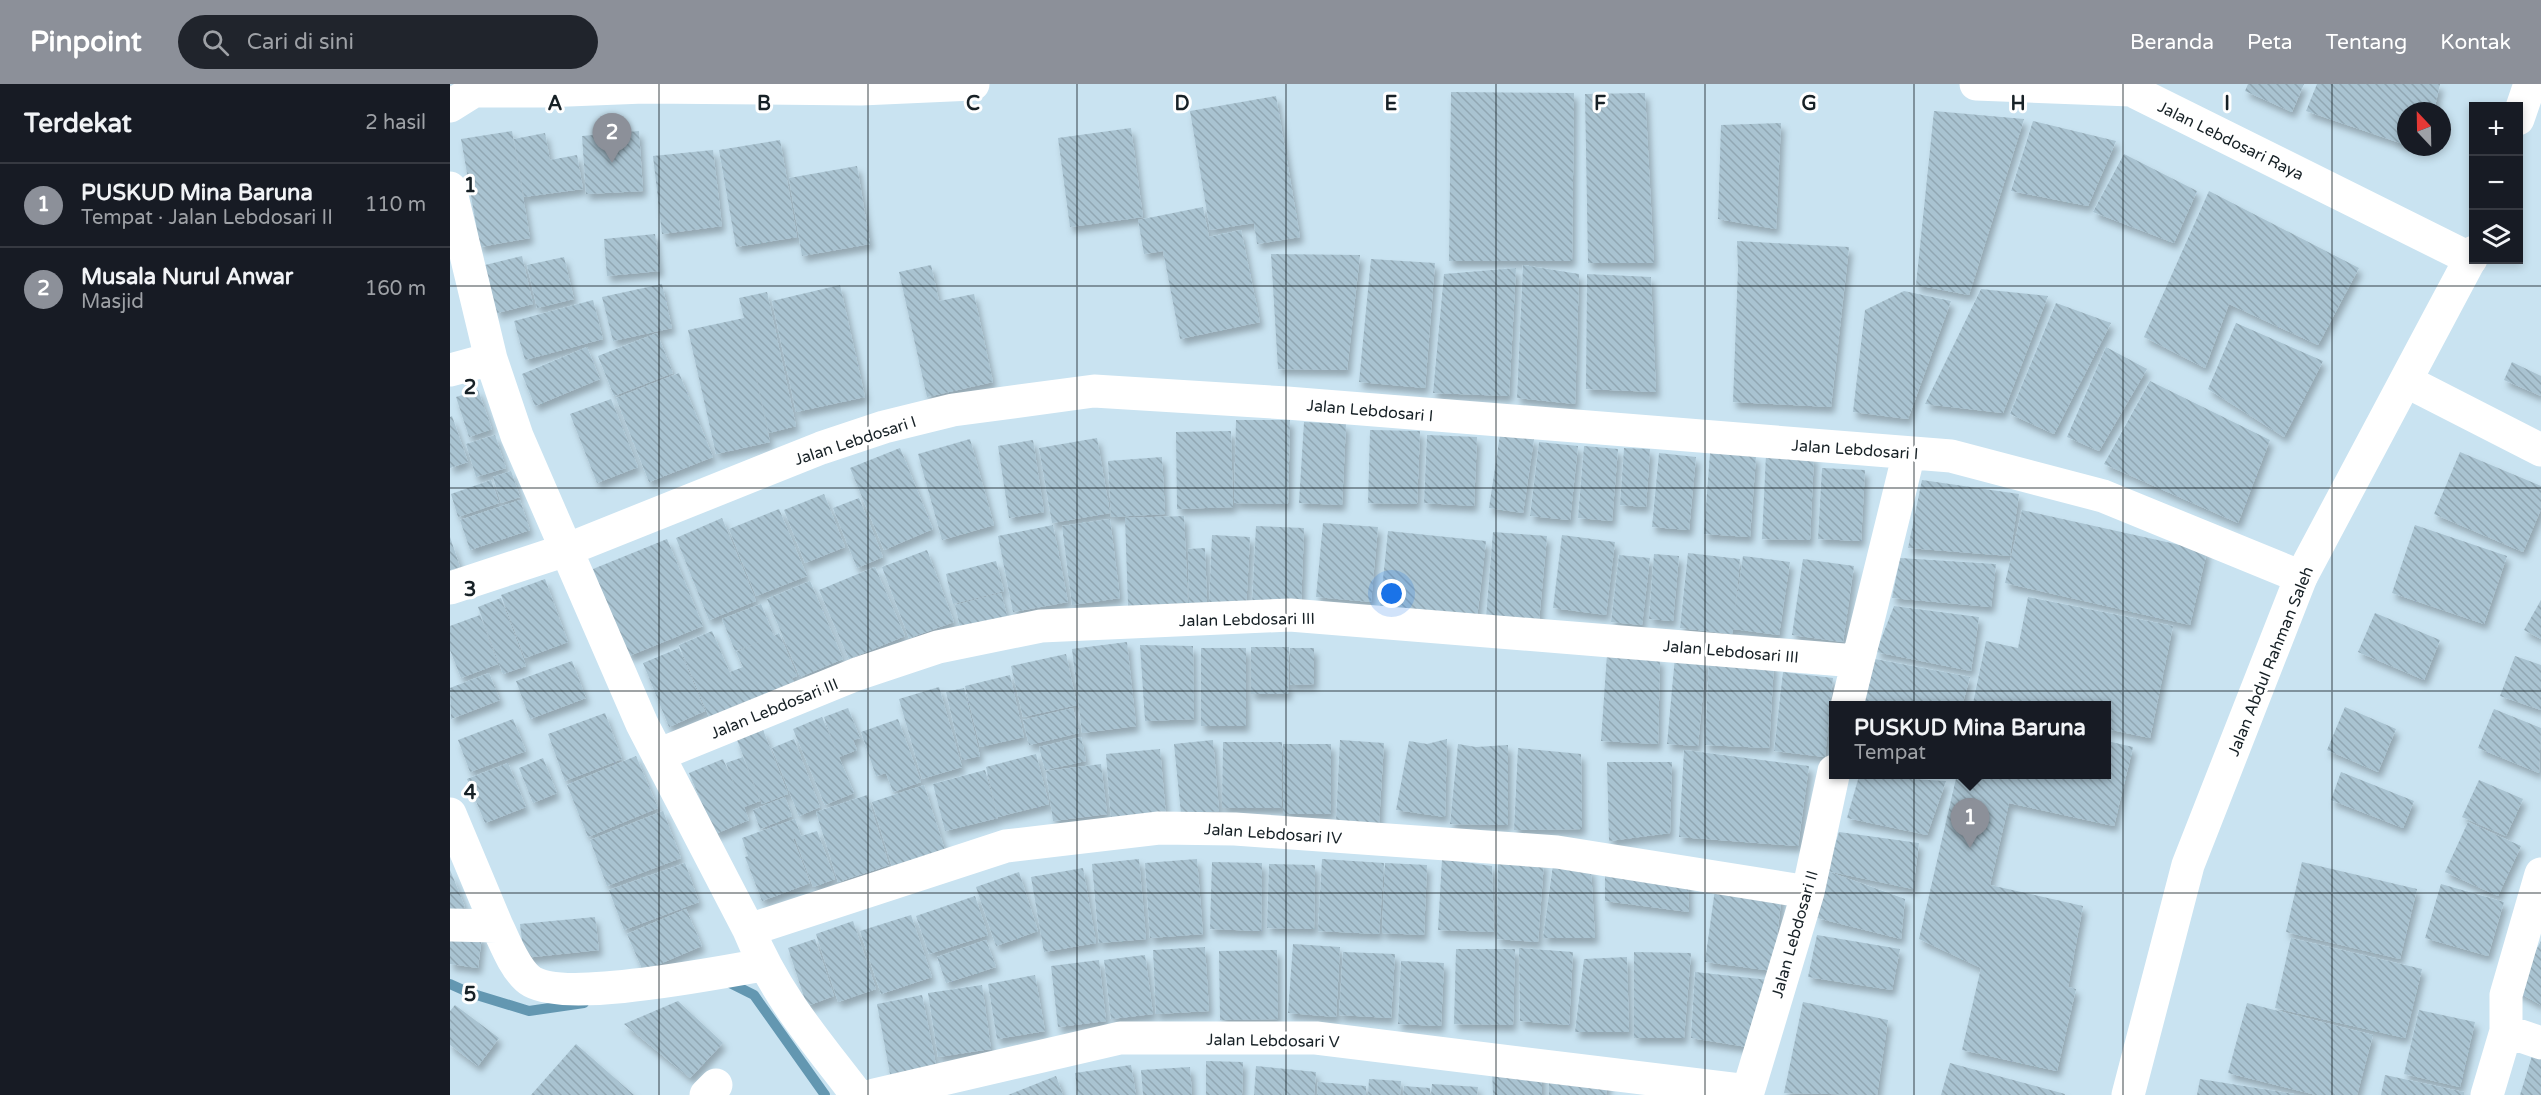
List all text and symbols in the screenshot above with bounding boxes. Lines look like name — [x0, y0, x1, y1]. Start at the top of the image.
search box — [178, 15, 598, 69]
text: Pinpoint — [30, 25, 142, 59]
icon: search — [199, 26, 232, 59]
text: Cari di sini — [247, 29, 354, 55]
text: Beranda — [2130, 30, 2214, 55]
text: Peta — [2247, 30, 2293, 55]
text: Tentang — [2326, 30, 2407, 55]
text: Kontak — [2440, 30, 2511, 55]
text: A — [548, 92, 563, 116]
text: B — [757, 92, 771, 116]
text: C — [966, 92, 980, 116]
text: D — [1174, 92, 1190, 116]
text: E — [1385, 92, 1398, 116]
text: F — [1594, 92, 1606, 116]
text: G — [1801, 92, 1817, 116]
text: H — [2010, 92, 2026, 116]
text: I — [2224, 92, 2230, 116]
street label: Jalan Lebdosari Raya — [2154, 97, 2307, 185]
north arrow — [2397, 102, 2451, 156]
map controls — [2469, 102, 2523, 264]
button: + — [2469, 102, 2523, 156]
text: Terdekat — [24, 108, 132, 139]
text: 2 hasil — [365, 111, 426, 135]
pin: 2 — [592, 113, 632, 163]
button: − — [2469, 156, 2523, 210]
text: 1 — [464, 174, 476, 198]
text: PUSKUD Mina Baruna — [81, 180, 313, 206]
text: 1 — [37, 193, 50, 217]
text: 110 m — [365, 193, 426, 217]
text: Tempat · Jalan Lebdosari II — [81, 206, 333, 230]
button: layers — [2469, 210, 2523, 264]
text: Musala Nurul Anwar — [81, 264, 293, 290]
text: 2 — [37, 277, 50, 301]
text: 160 m — [365, 277, 426, 301]
text: Masjid — [81, 290, 144, 314]
text: 2 — [464, 376, 476, 400]
street label: Jalan Lebdosari I — [1306, 395, 1434, 426]
street label: Jalan Lebdosari I — [792, 412, 919, 470]
street label: Jalan Lebdosari I — [1791, 436, 1919, 464]
street label: Jalan Abdul Rahman Saleh — [2224, 564, 2318, 759]
text: 3 — [464, 578, 476, 602]
your location — [1377, 579, 1406, 608]
street label: Jalan Lebdosari III — [1179, 609, 1315, 631]
street label: Jalan Lebdosari III — [1662, 636, 1800, 668]
street label: Jalan Lebdosari III — [708, 674, 841, 744]
popup — [1829, 701, 2111, 779]
text: PUSKUD Mina Baruna — [1854, 715, 2086, 741]
text: Tempat — [1854, 741, 1926, 765]
text: 4 — [464, 781, 477, 805]
pin: 1 — [1950, 798, 1990, 848]
street label: Jalan Lebdosari IV — [1203, 819, 1343, 849]
street label: Jalan Lebdosari II — [1767, 868, 1823, 1000]
text: 5 — [464, 983, 476, 1007]
street label: Jalan Lebdosari V — [1206, 1030, 1340, 1052]

